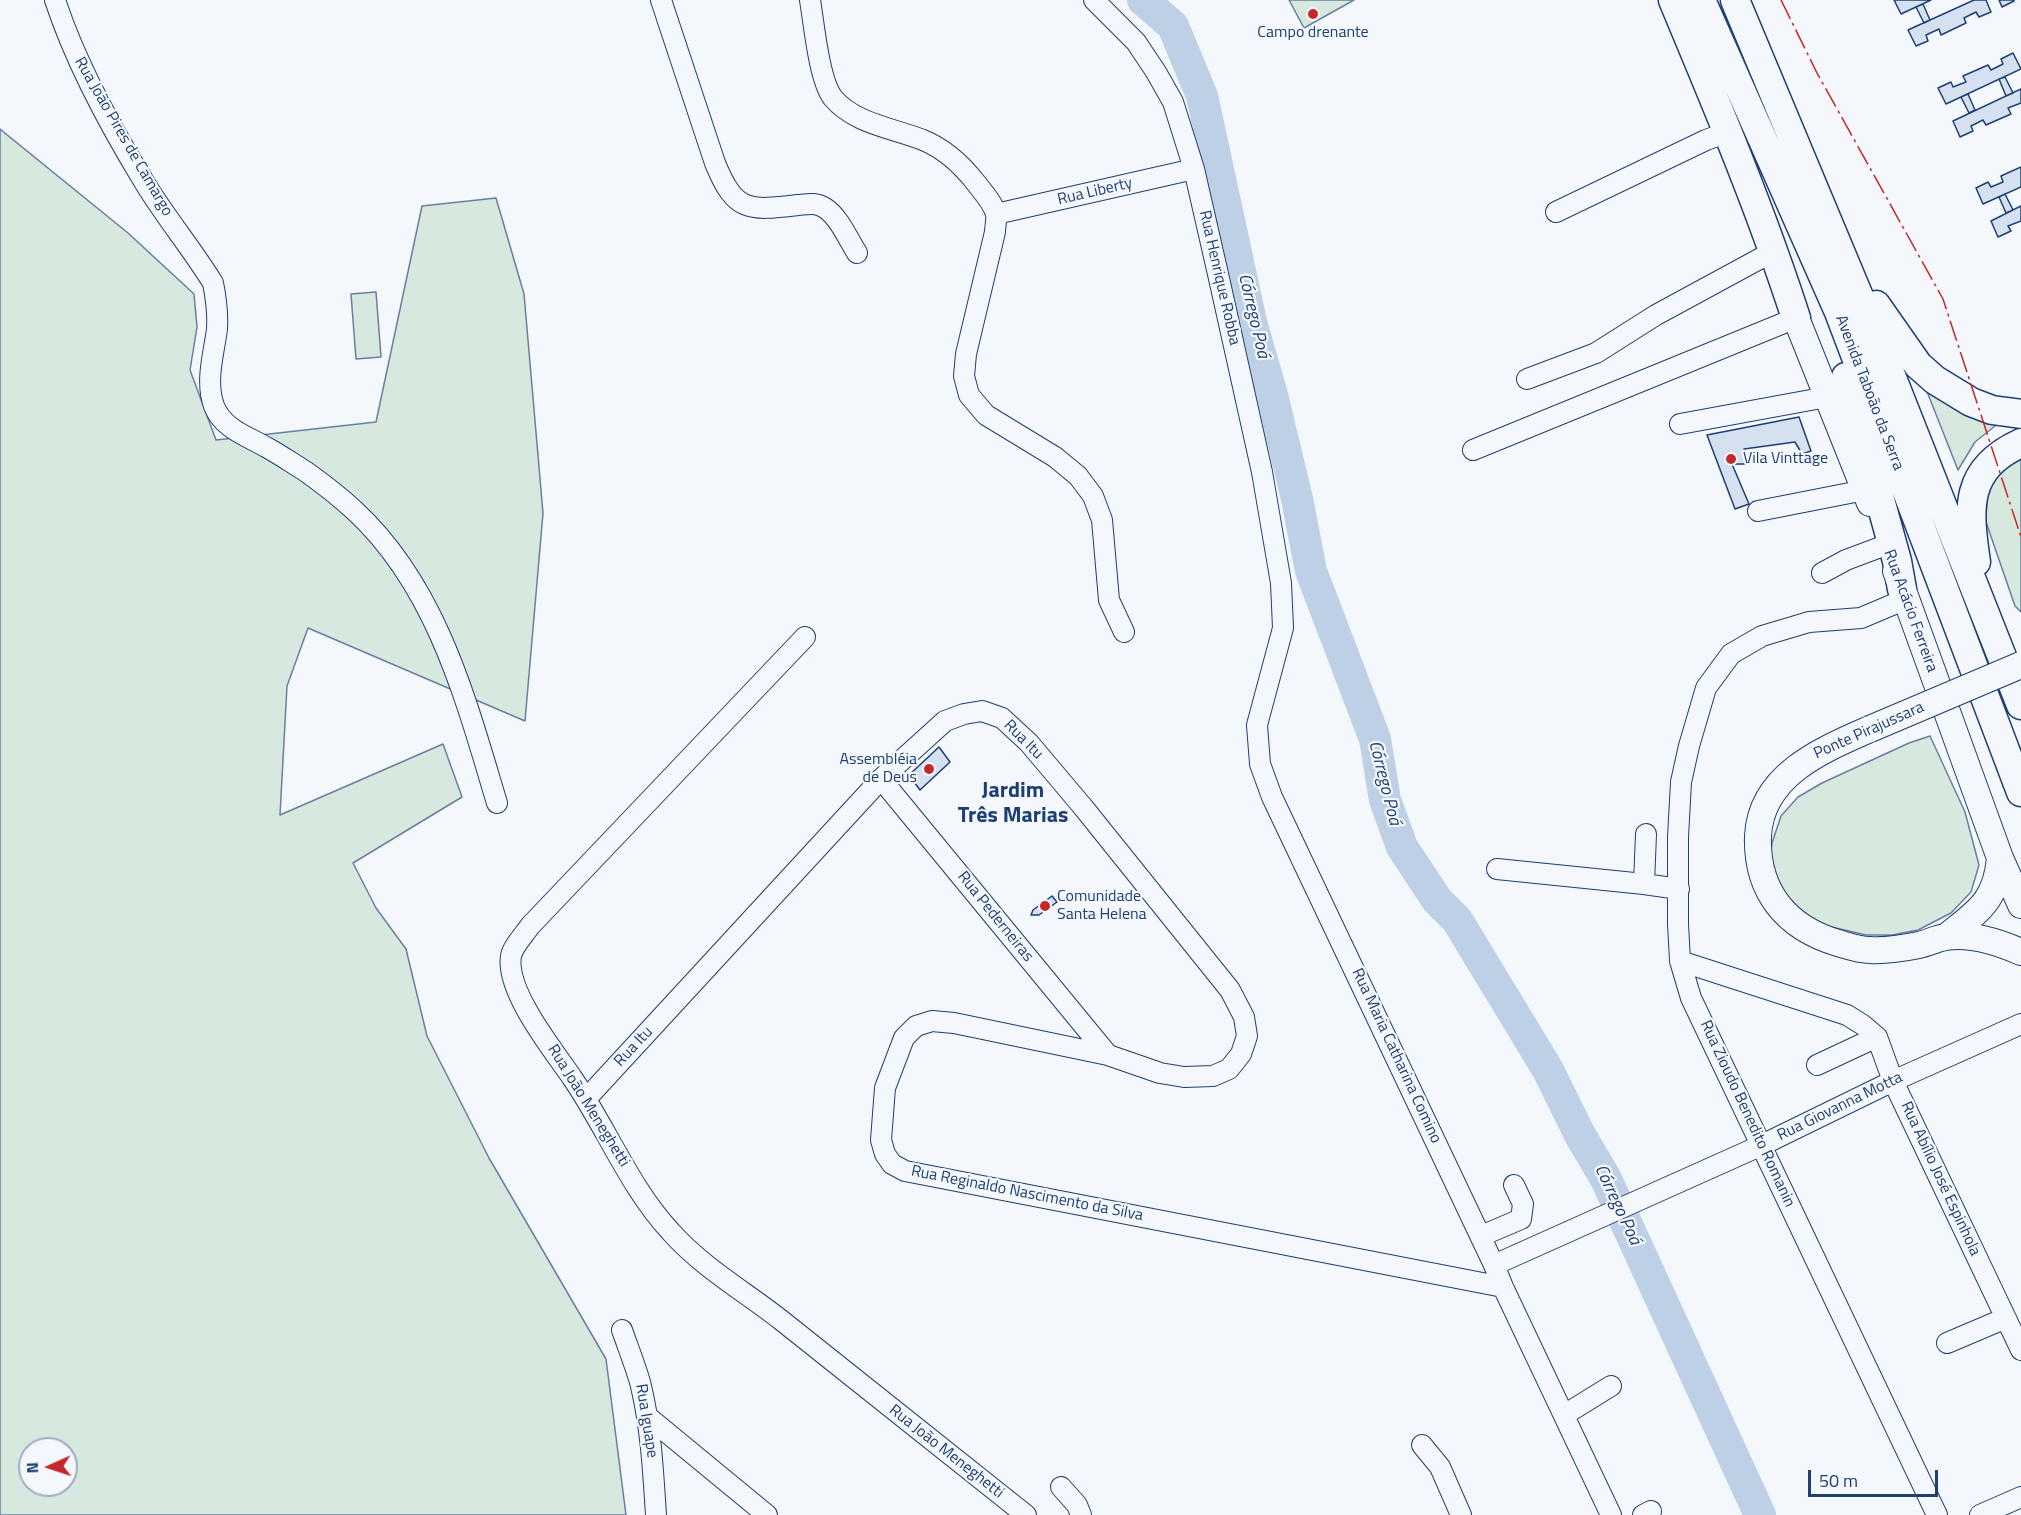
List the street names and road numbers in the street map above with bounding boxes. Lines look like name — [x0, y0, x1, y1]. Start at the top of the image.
street label: Rua João Pires de Camargo — [70, 54, 176, 220]
street label: Rua Liberty — [1056, 174, 1134, 210]
street label: Rua Henrique Robba — [1194, 209, 1244, 347]
street label: Avenida Taboão da Serra — [1831, 313, 1907, 473]
street label: Rua Acácio Ferreira — [1879, 547, 1941, 675]
street label: Ponte Pirajussara — [1811, 698, 1927, 764]
street label: Rua Itu — [999, 716, 1047, 764]
street label: Rua Pederneiras — [953, 868, 1037, 966]
street label: Rua Maria Catharina Comino — [1347, 965, 1445, 1147]
street label: Rua Zioudo Benedito Romanin — [1695, 1018, 1799, 1210]
street label: Rua Itu — [611, 1023, 657, 1071]
street label: Rua João Meneghetti — [543, 1041, 633, 1171]
street label: Rua Giovanna Motta — [1774, 1068, 1906, 1146]
street label: Rua Abílio José Espinhola — [1896, 1099, 1984, 1259]
street label: Rua Reginaldo Nascimento da Silva — [909, 1162, 1145, 1226]
street label: Rua Iguape — [631, 1383, 661, 1459]
street label: Rua João Meneghetti — [885, 1401, 1007, 1503]

